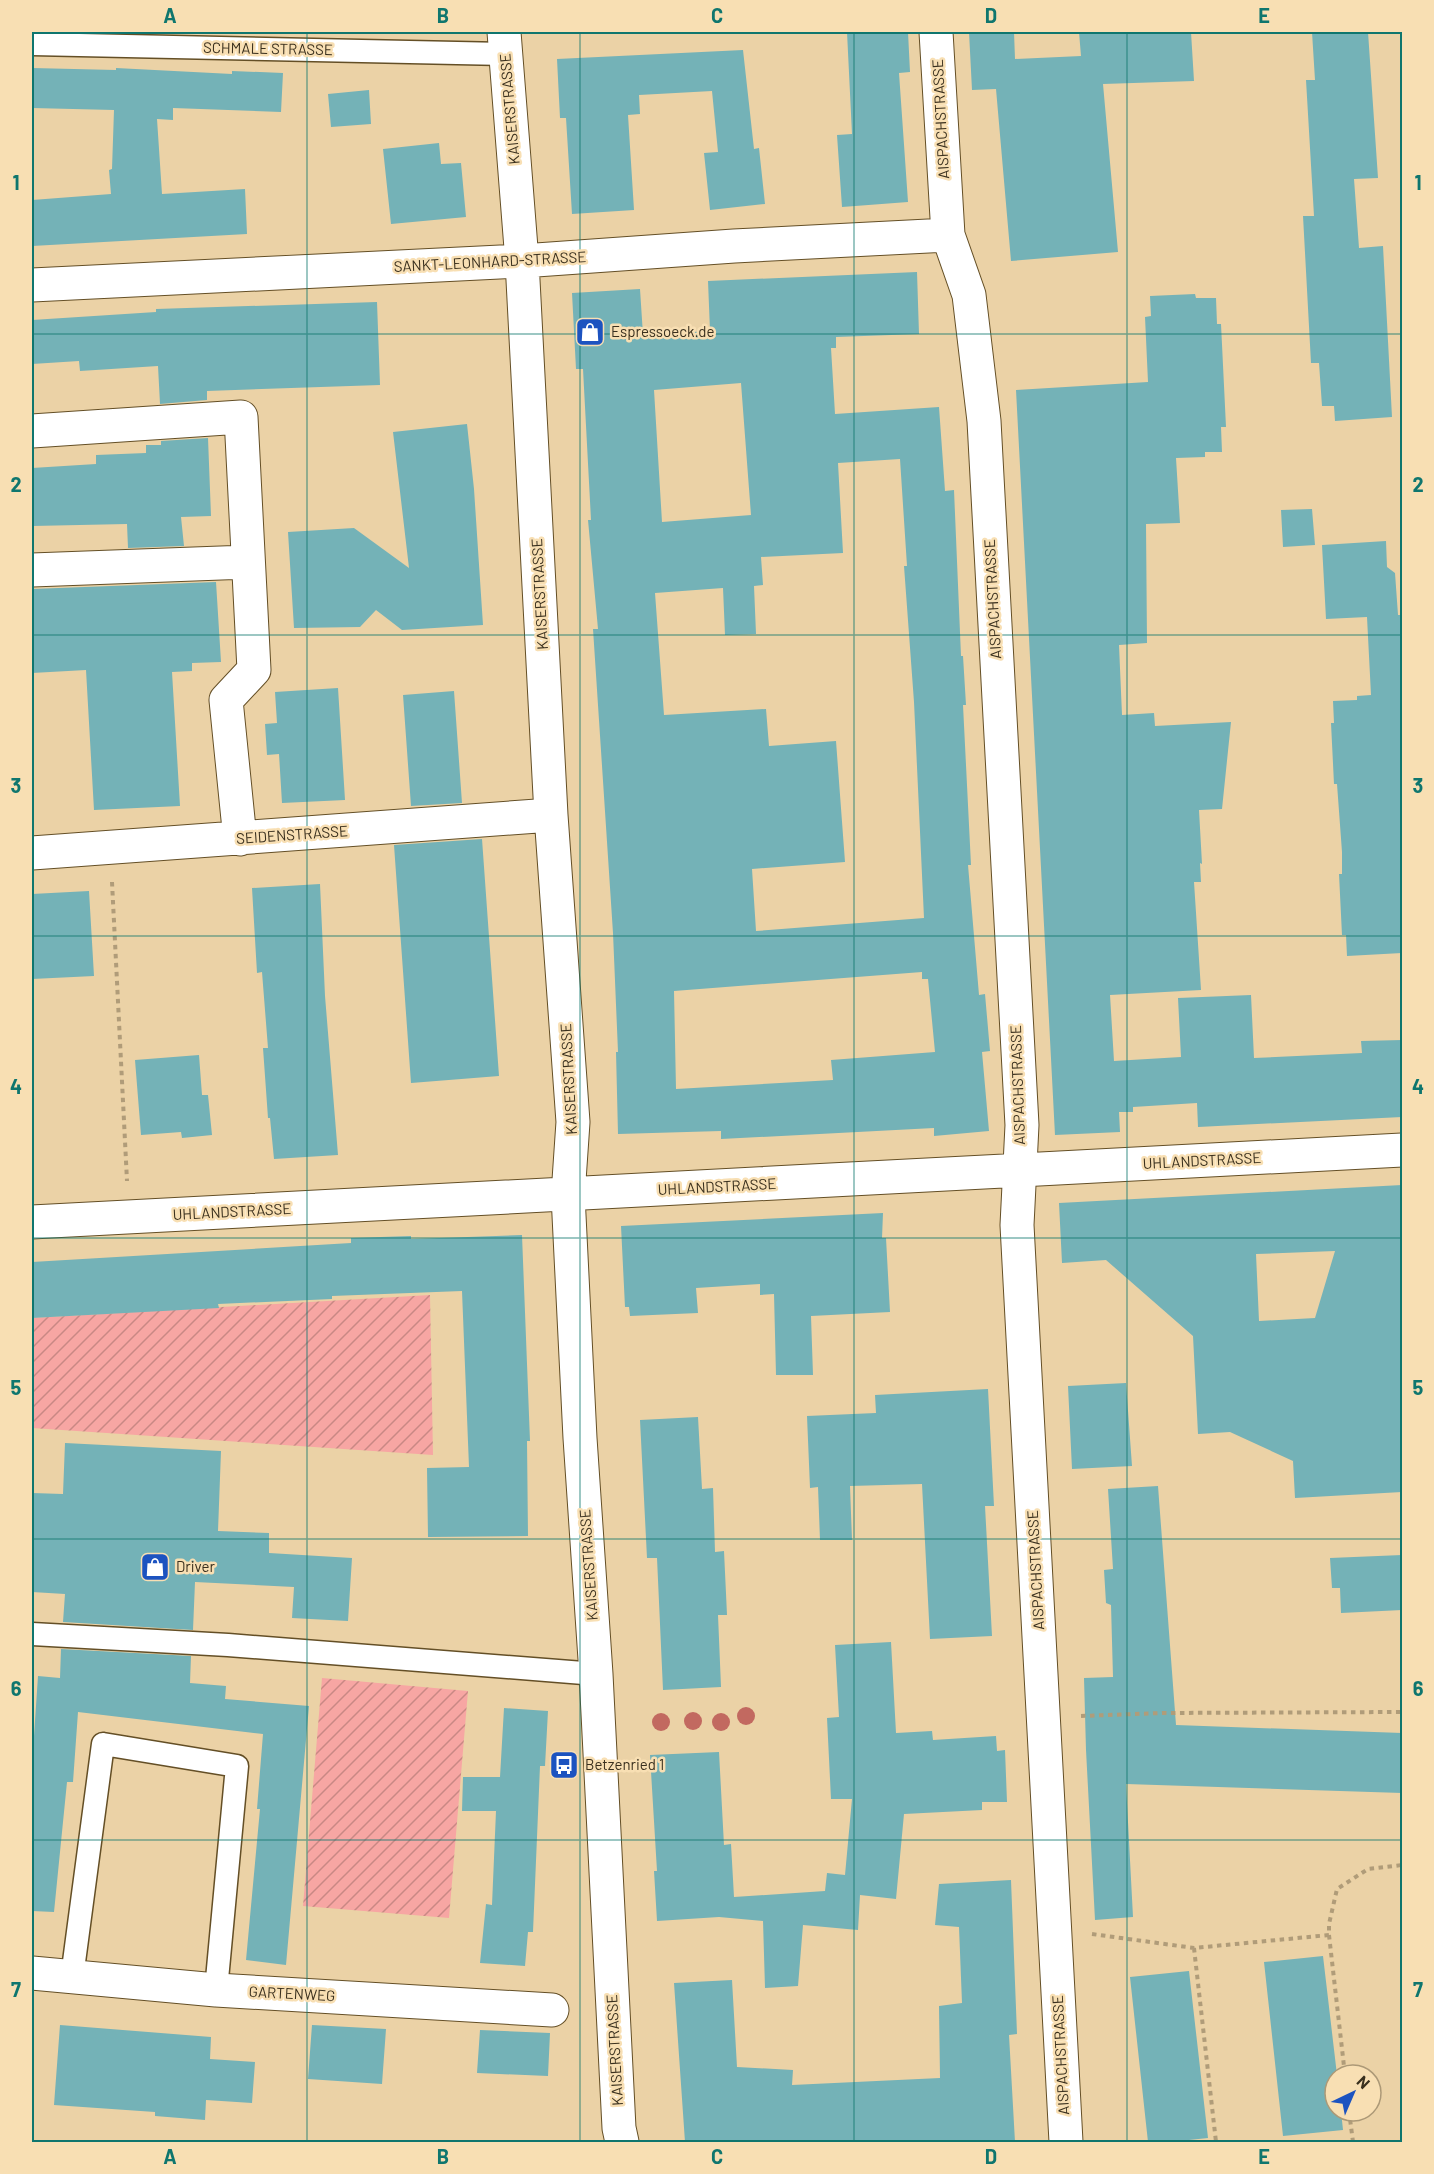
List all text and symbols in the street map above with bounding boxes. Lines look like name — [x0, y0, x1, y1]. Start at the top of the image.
text: A — [163, 3, 177, 27]
text: B — [437, 3, 449, 27]
text: C — [711, 3, 723, 27]
text: D — [985, 3, 997, 27]
text: E — [1258, 3, 1270, 27]
street label: SCHMALE STRASSE — [203, 38, 333, 58]
street label: KAISERSTRASSE — [495, 53, 523, 165]
street label: AISPACHSTRASSE — [928, 59, 952, 179]
text: 1 — [12, 170, 20, 194]
text: 1 — [1414, 170, 1422, 194]
street label: SANKT-LEONHARD-STRASSE — [393, 247, 587, 275]
shop icon: Espressoeck.de — [574, 316, 606, 348]
place label: Espressoeck.de — [611, 322, 715, 340]
text: 2 — [10, 472, 22, 496]
text: 2 — [1412, 472, 1424, 496]
street label: KAISERSTRASSE — [527, 538, 551, 650]
street label: AISPACHSTRASSE — [980, 539, 1004, 659]
text: 3 — [11, 773, 21, 797]
text: 3 — [1413, 773, 1423, 797]
street label: SEIDENSTRASSE — [235, 821, 348, 847]
street label: KAISERSTRASSE — [556, 1023, 580, 1135]
street label: AISPACHSTRASSE — [1006, 1025, 1028, 1145]
text: 4 — [10, 1074, 22, 1098]
text: 4 — [1412, 1074, 1424, 1098]
street label: UHLANDSTRASSE — [1142, 1148, 1262, 1172]
street label: UHLANDSTRASSE — [657, 1174, 777, 1198]
street label: UHLANDSTRASSE — [172, 1199, 292, 1223]
text: 5 — [11, 1375, 22, 1399]
text: 5 — [1413, 1375, 1424, 1399]
street label: KAISERSTRASSE — [575, 1509, 601, 1621]
street label: AISPACHSTRASSE — [1023, 1510, 1047, 1630]
shop icon: Driver — [139, 1551, 171, 1583]
place label: Driver — [176, 1557, 215, 1575]
text: 6 — [11, 1676, 22, 1700]
text: 6 — [1413, 1676, 1424, 1700]
bus stop icon: Betzenried 1 — [548, 1749, 580, 1781]
place label: Betzenried 1 — [585, 1755, 664, 1773]
text: 7 — [11, 1977, 21, 2001]
text: 7 — [1413, 1977, 1423, 2001]
street label: GARTENWEG — [248, 1982, 336, 2004]
street label: KAISERSTRASSE — [602, 1994, 626, 2106]
street label: AISPACHSTRASSE — [1048, 1995, 1072, 2115]
north arrow — [1323, 2063, 1383, 2123]
text: N — [1353, 2071, 1374, 2092]
text: A — [163, 2144, 177, 2168]
text: B — [437, 2144, 449, 2168]
text: C — [711, 2144, 723, 2168]
text: D — [985, 2144, 997, 2168]
text: E — [1258, 2144, 1270, 2168]

